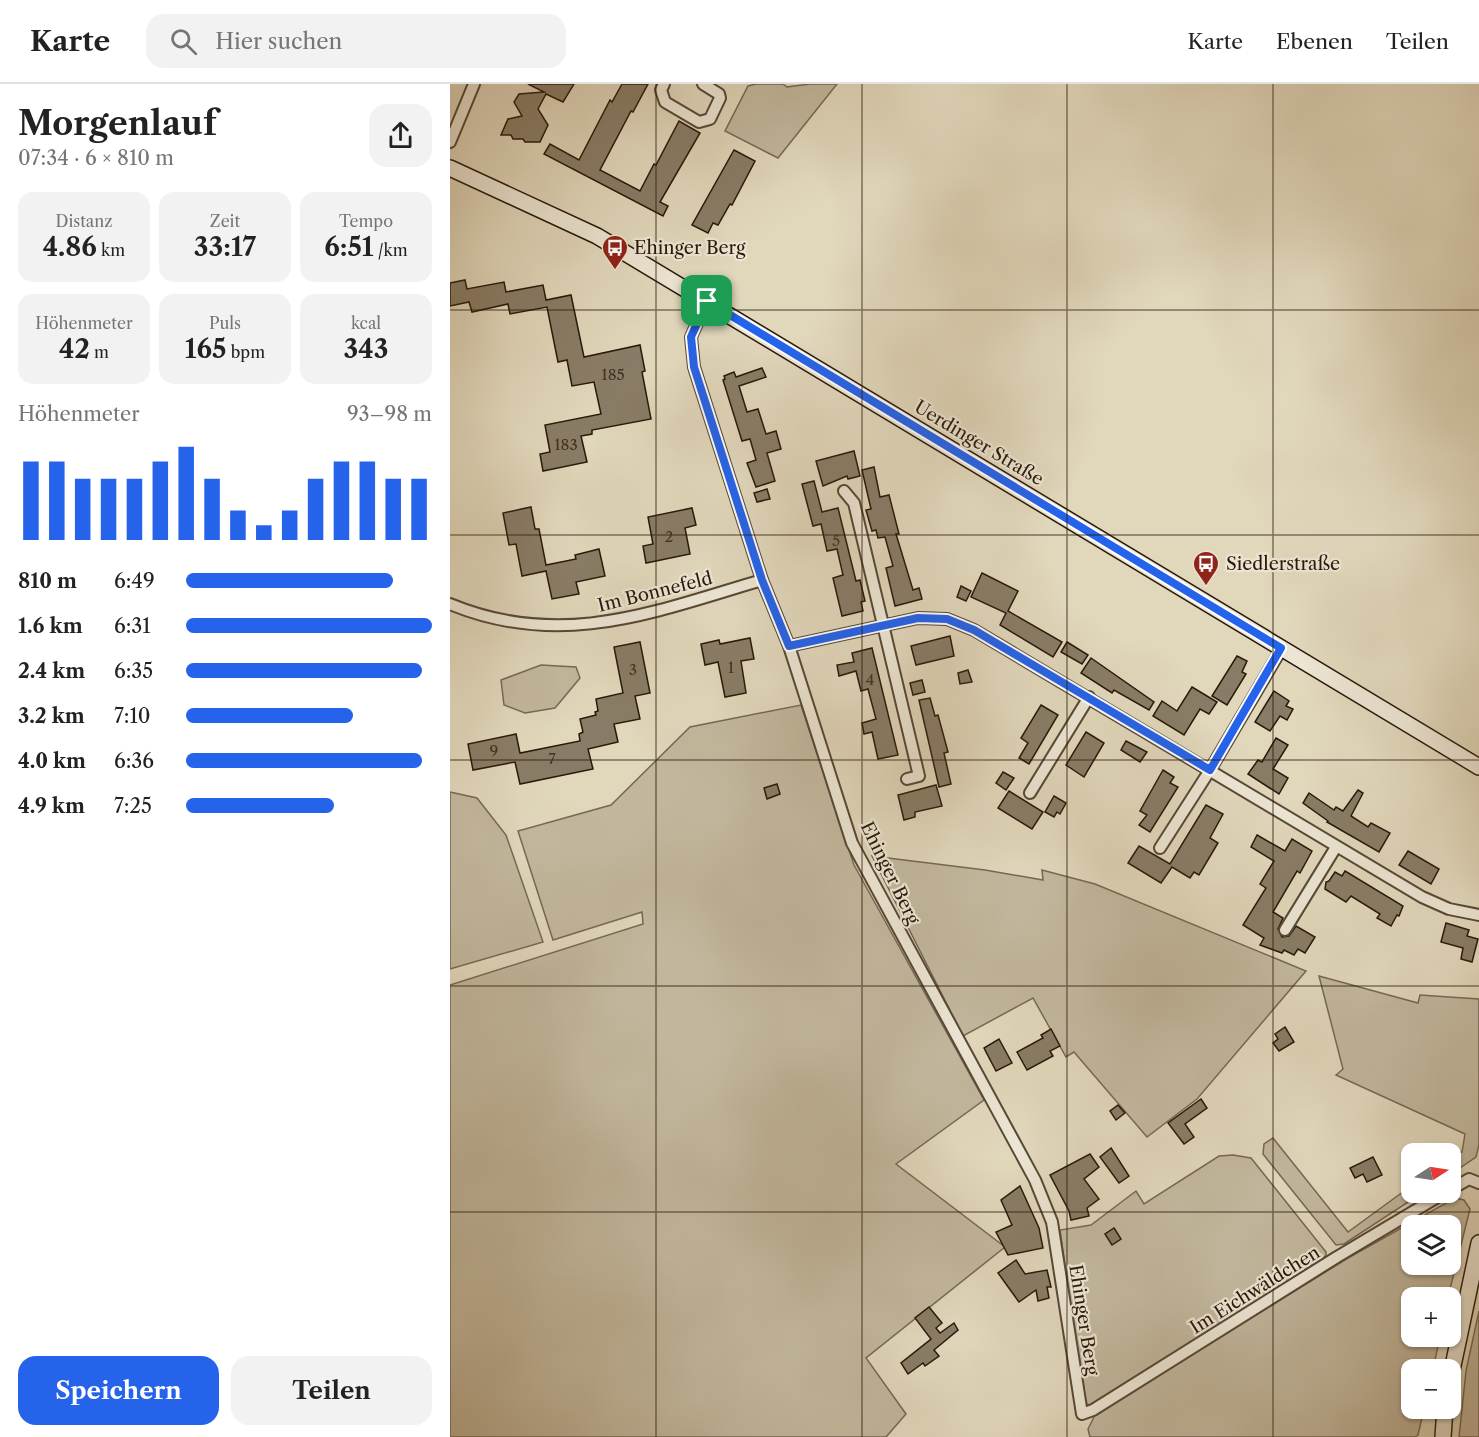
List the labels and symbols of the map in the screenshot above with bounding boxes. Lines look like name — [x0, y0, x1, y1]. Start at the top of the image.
bus stop icon: Ehinger Berg — [600, 233, 630, 271]
place label: Ehinger Berg — [634, 237, 746, 259]
pin — [681, 275, 732, 326]
house number: 185 — [601, 365, 625, 384]
street label: Uerdinger Straße — [910, 396, 1048, 490]
house number: 183 — [554, 435, 578, 454]
house number: 2 — [665, 527, 673, 546]
house number: 5 — [832, 531, 840, 550]
bus stop icon: Siedlerstraße — [1191, 549, 1221, 587]
place label: Siedlerstraße — [1226, 553, 1340, 575]
street label: Im Bonnefeld — [596, 567, 715, 617]
house number: 1 — [728, 658, 735, 677]
house number: 3 — [629, 660, 637, 679]
house number: 4 — [866, 670, 874, 689]
house number: 9 — [490, 741, 498, 760]
house number: 7 — [548, 749, 556, 768]
street label: Ehinger Berg — [856, 818, 925, 928]
north arrow — [1401, 1143, 1461, 1203]
street label: Im Eichwäldchen — [1186, 1241, 1324, 1339]
street label: Ehinger Berg — [1064, 1263, 1104, 1377]

